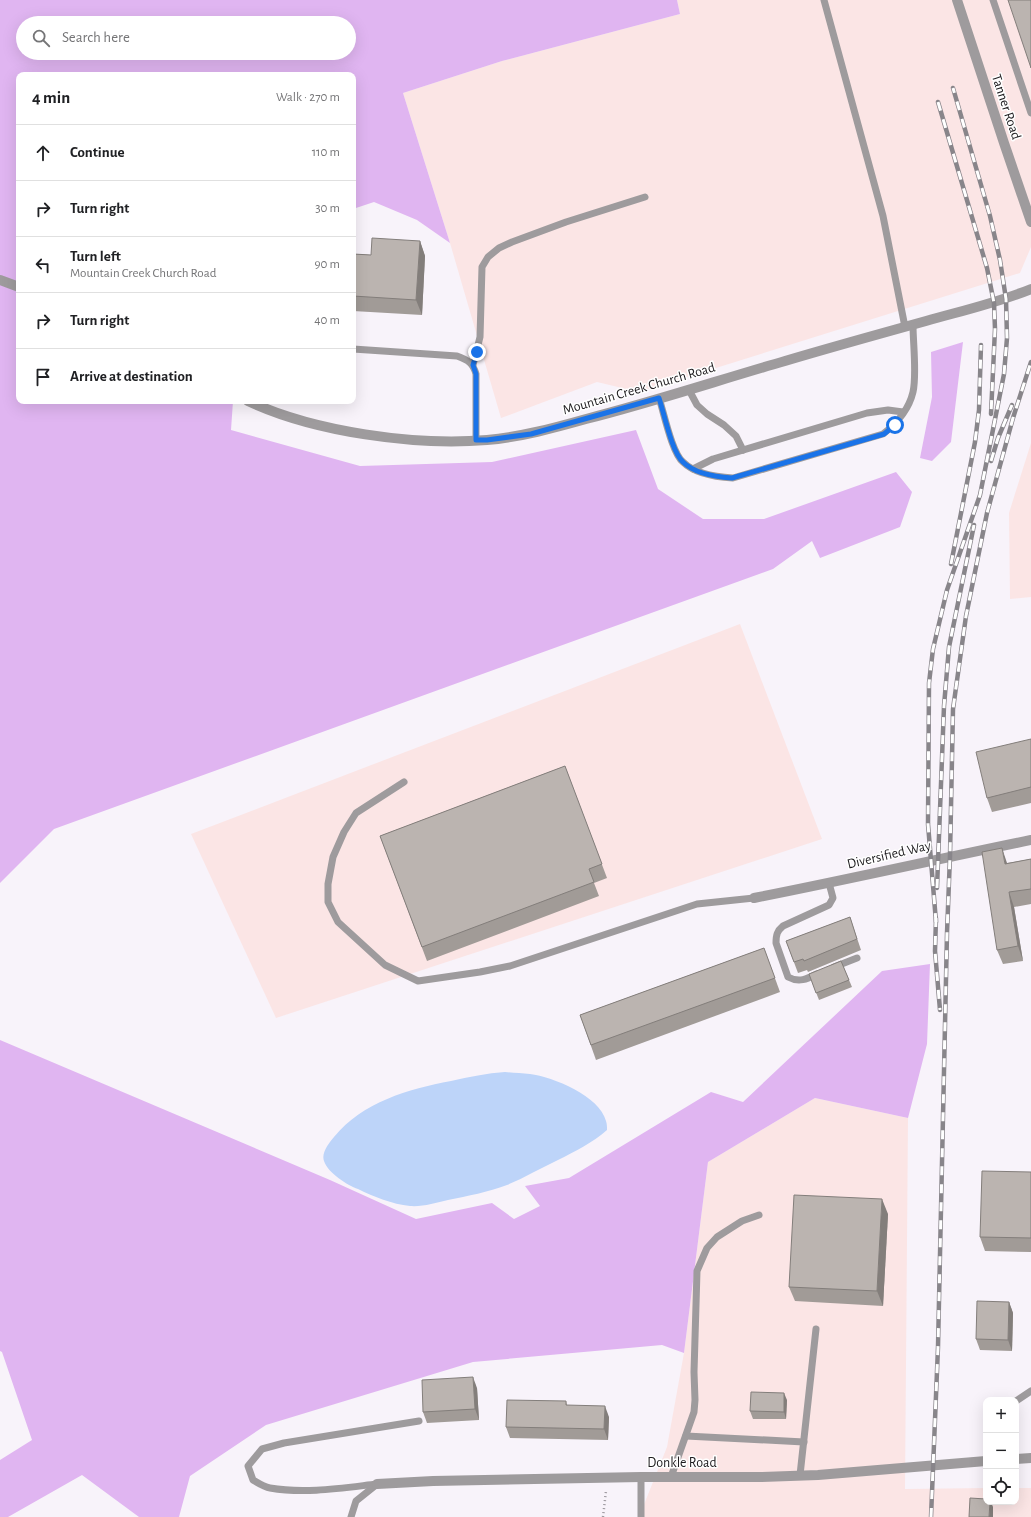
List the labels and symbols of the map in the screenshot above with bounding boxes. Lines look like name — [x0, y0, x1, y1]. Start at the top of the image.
street label: Tanner Road — [989, 73, 1023, 141]
route end — [468, 343, 486, 361]
street label: Mountain Creek Church Road — [561, 361, 717, 417]
route start — [886, 416, 904, 434]
street label: Diversified Way — [846, 839, 932, 871]
street label: Donkle Road — [647, 1456, 717, 1470]

